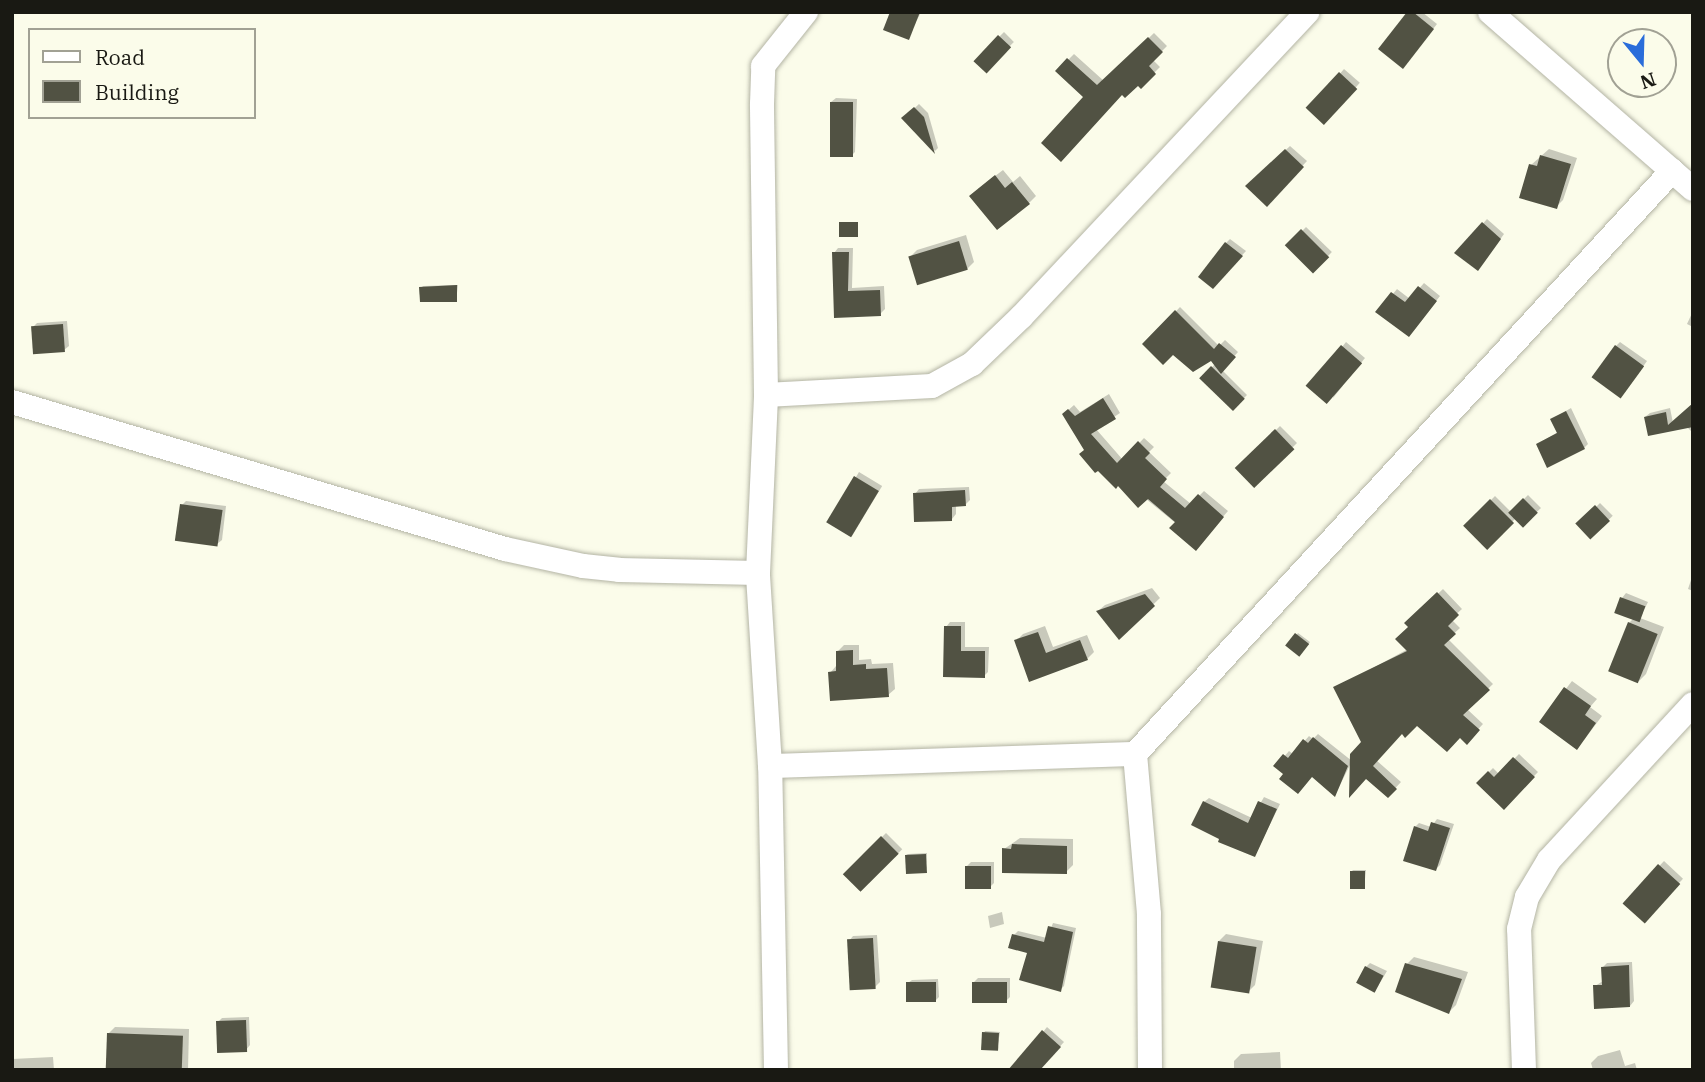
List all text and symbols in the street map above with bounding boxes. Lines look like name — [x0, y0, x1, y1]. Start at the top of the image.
legend — [28, 28, 256, 119]
north arrow — [1607, 28, 1677, 98]
text: Road — [95, 43, 145, 71]
text: N — [1637, 67, 1659, 95]
text: Building — [95, 78, 179, 106]

